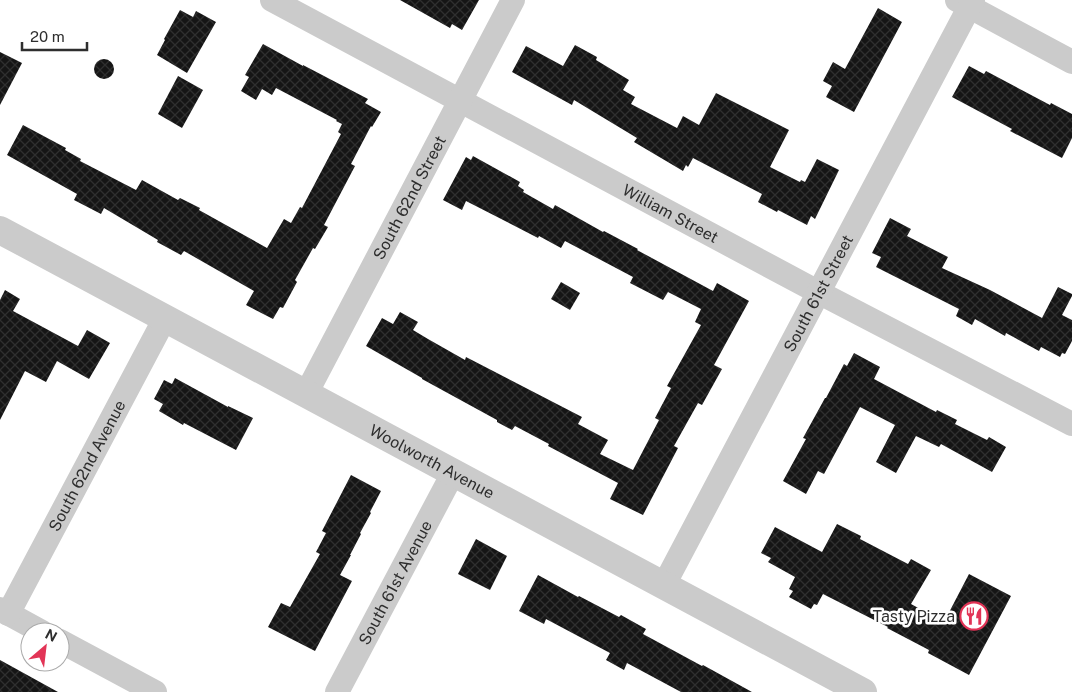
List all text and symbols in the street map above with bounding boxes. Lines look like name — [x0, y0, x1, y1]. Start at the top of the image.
scale bar — [22, 20, 88, 52]
text: 20 m — [30, 28, 65, 45]
street label: South 62nd Street — [369, 132, 450, 263]
street label: William Street — [619, 180, 722, 247]
street label: South 61st Street — [779, 231, 857, 355]
street label: South 62nd Avenue — [44, 397, 129, 534]
street label: Woolworth Avenue — [366, 420, 498, 502]
street label: South 61st Avenue — [354, 517, 436, 648]
restaurant icon: Tasty Pizza — [959, 601, 989, 631]
place label: Tasty Pizza — [873, 607, 955, 626]
north arrow — [20, 622, 70, 672]
text: N — [43, 626, 60, 645]

